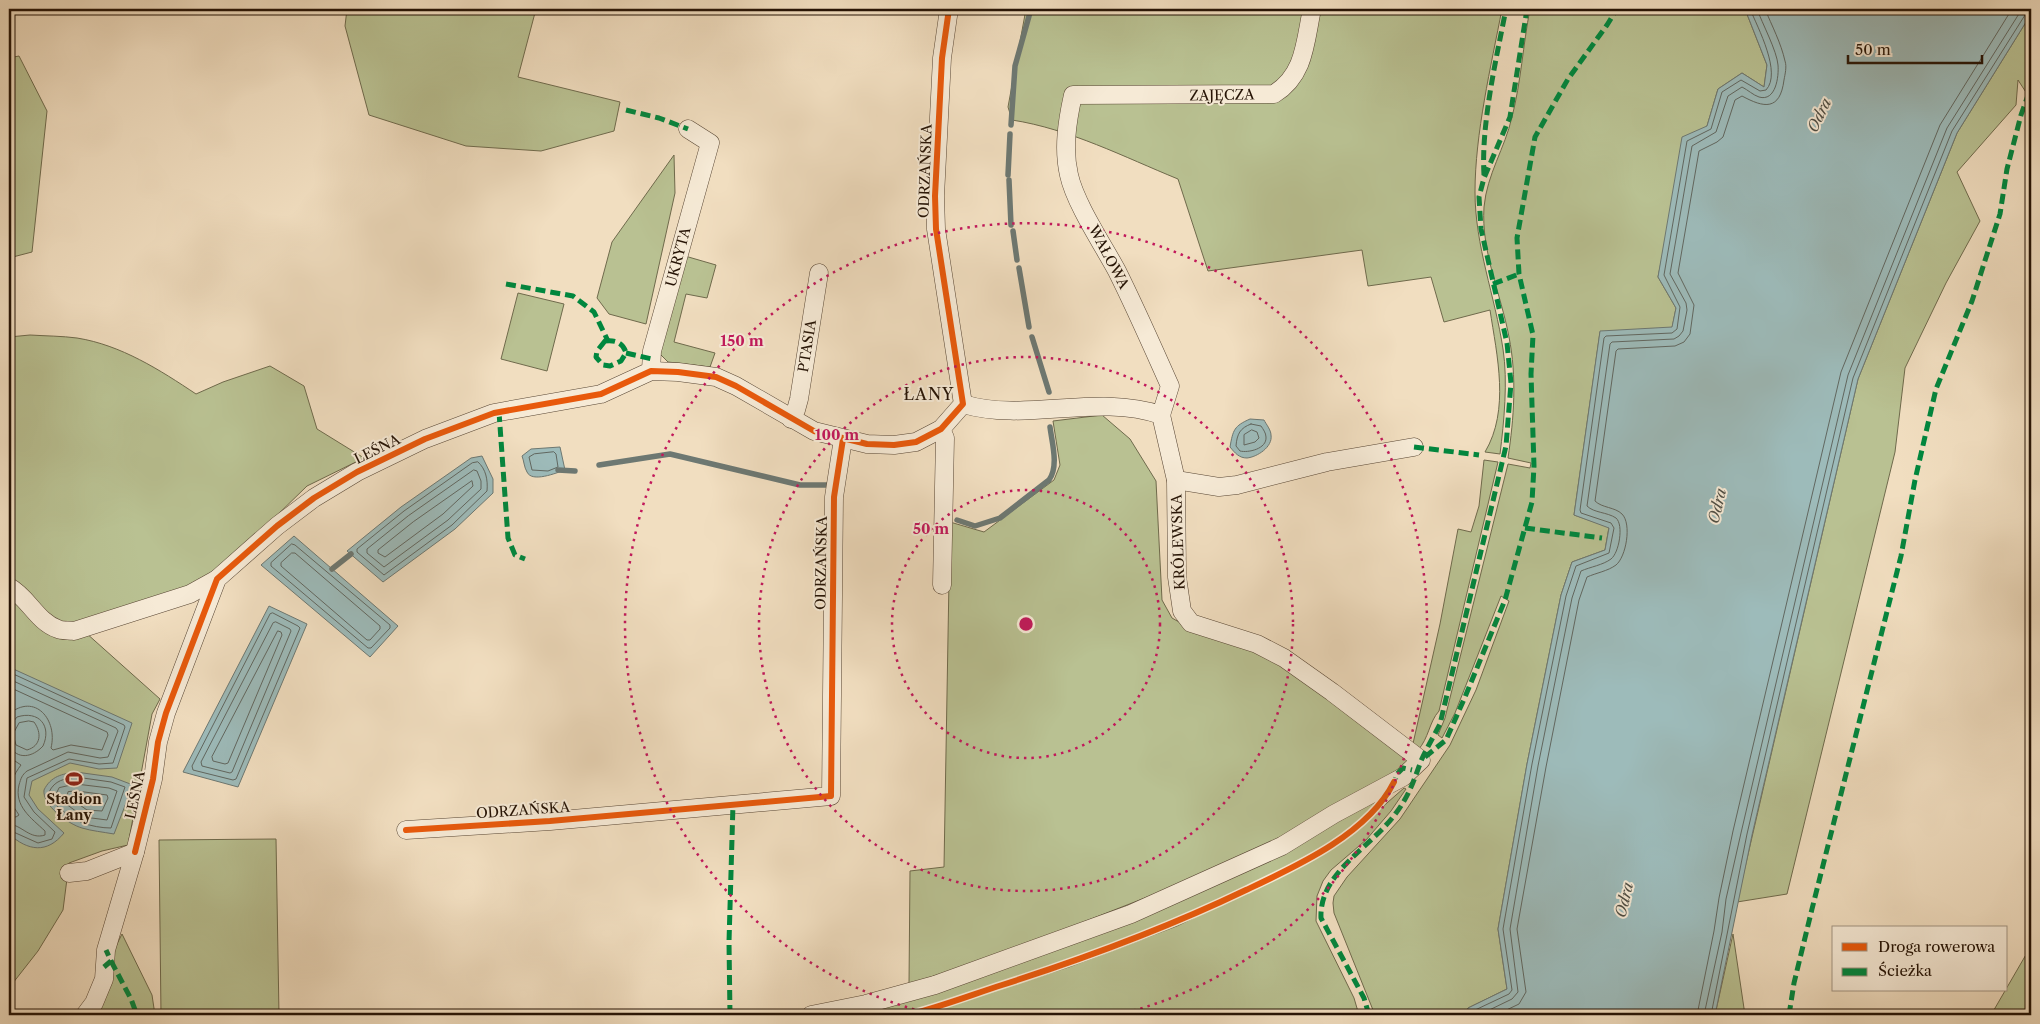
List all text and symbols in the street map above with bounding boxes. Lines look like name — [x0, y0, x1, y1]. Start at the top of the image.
scale bar — [1848, 32, 1981, 64]
text: 50 m — [1855, 40, 1891, 59]
street label: ZAJĘCZA — [1189, 85, 1255, 105]
water label: Odra — [1803, 95, 1835, 135]
street label: ODRZAŃSKA — [913, 123, 936, 218]
street label: WAŁOWA — [1084, 221, 1134, 293]
street label: UKRYTA — [661, 225, 695, 289]
street label: PTASIA — [794, 318, 820, 374]
text: 150 m — [720, 331, 764, 350]
district label: ŁANY — [904, 384, 954, 404]
text: 100 m — [815, 425, 859, 444]
street label: LEŚNA — [351, 429, 404, 468]
water label: Odra — [1704, 486, 1730, 525]
street label: KRÓLEWSKA — [1166, 493, 1189, 590]
street label: ODRZAŃSKA — [810, 515, 831, 610]
text: 50 m — [913, 519, 949, 538]
centre of rings — [1017, 615, 1035, 633]
street label: LEŚNA — [120, 768, 149, 821]
sports icon: Stadion Łany — [64, 769, 84, 789]
place label: Stadion Łany — [46, 790, 102, 824]
street label: ODRZAŃSKA — [475, 797, 571, 822]
water label: Odra — [1611, 880, 1637, 919]
legend — [1832, 926, 2008, 992]
text: Droga rowerowa — [1878, 937, 1995, 956]
text: Ścieżka — [1878, 961, 1932, 980]

